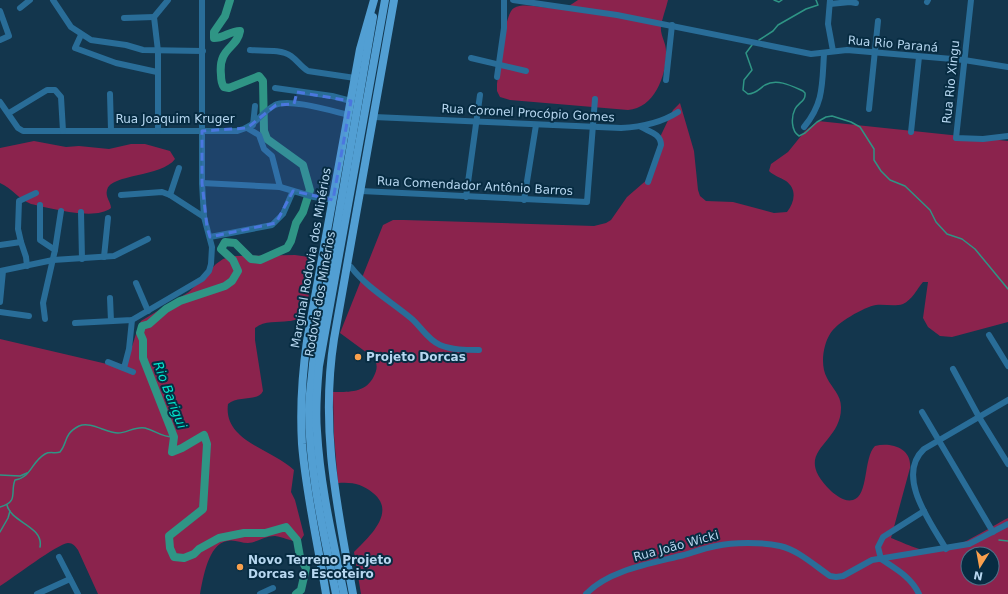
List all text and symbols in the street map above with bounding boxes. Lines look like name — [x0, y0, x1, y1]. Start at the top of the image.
street label: Rua Rio Paraná — [847, 33, 939, 55]
street label: Rua Rio Xingu — [940, 40, 962, 124]
street label: Rua Coronel Procópio Gomes — [441, 101, 615, 125]
street label: Rua Joaquim Kruger — [115, 112, 235, 126]
street label: Marginal Rodovia dos Minérios — [288, 167, 334, 349]
street label: Rua Comendador Antônio Barros — [377, 174, 573, 198]
street label: Rodovia dos Minérios — [302, 230, 338, 358]
place label: Projeto Dorcas — [366, 350, 466, 364]
marker: Projeto Dorcas — [353, 352, 363, 362]
water label: Rio Barigui — [150, 359, 190, 431]
street label: Rua João Wicki — [632, 528, 720, 564]
north arrow — [960, 546, 1000, 586]
place label: Novo Terreno Projeto Dorcas e Escoteiro — [248, 553, 391, 581]
marker: Novo Terreno Projeto Dorcas e Escoteiro — [235, 562, 245, 572]
text: N — [972, 568, 984, 583]

